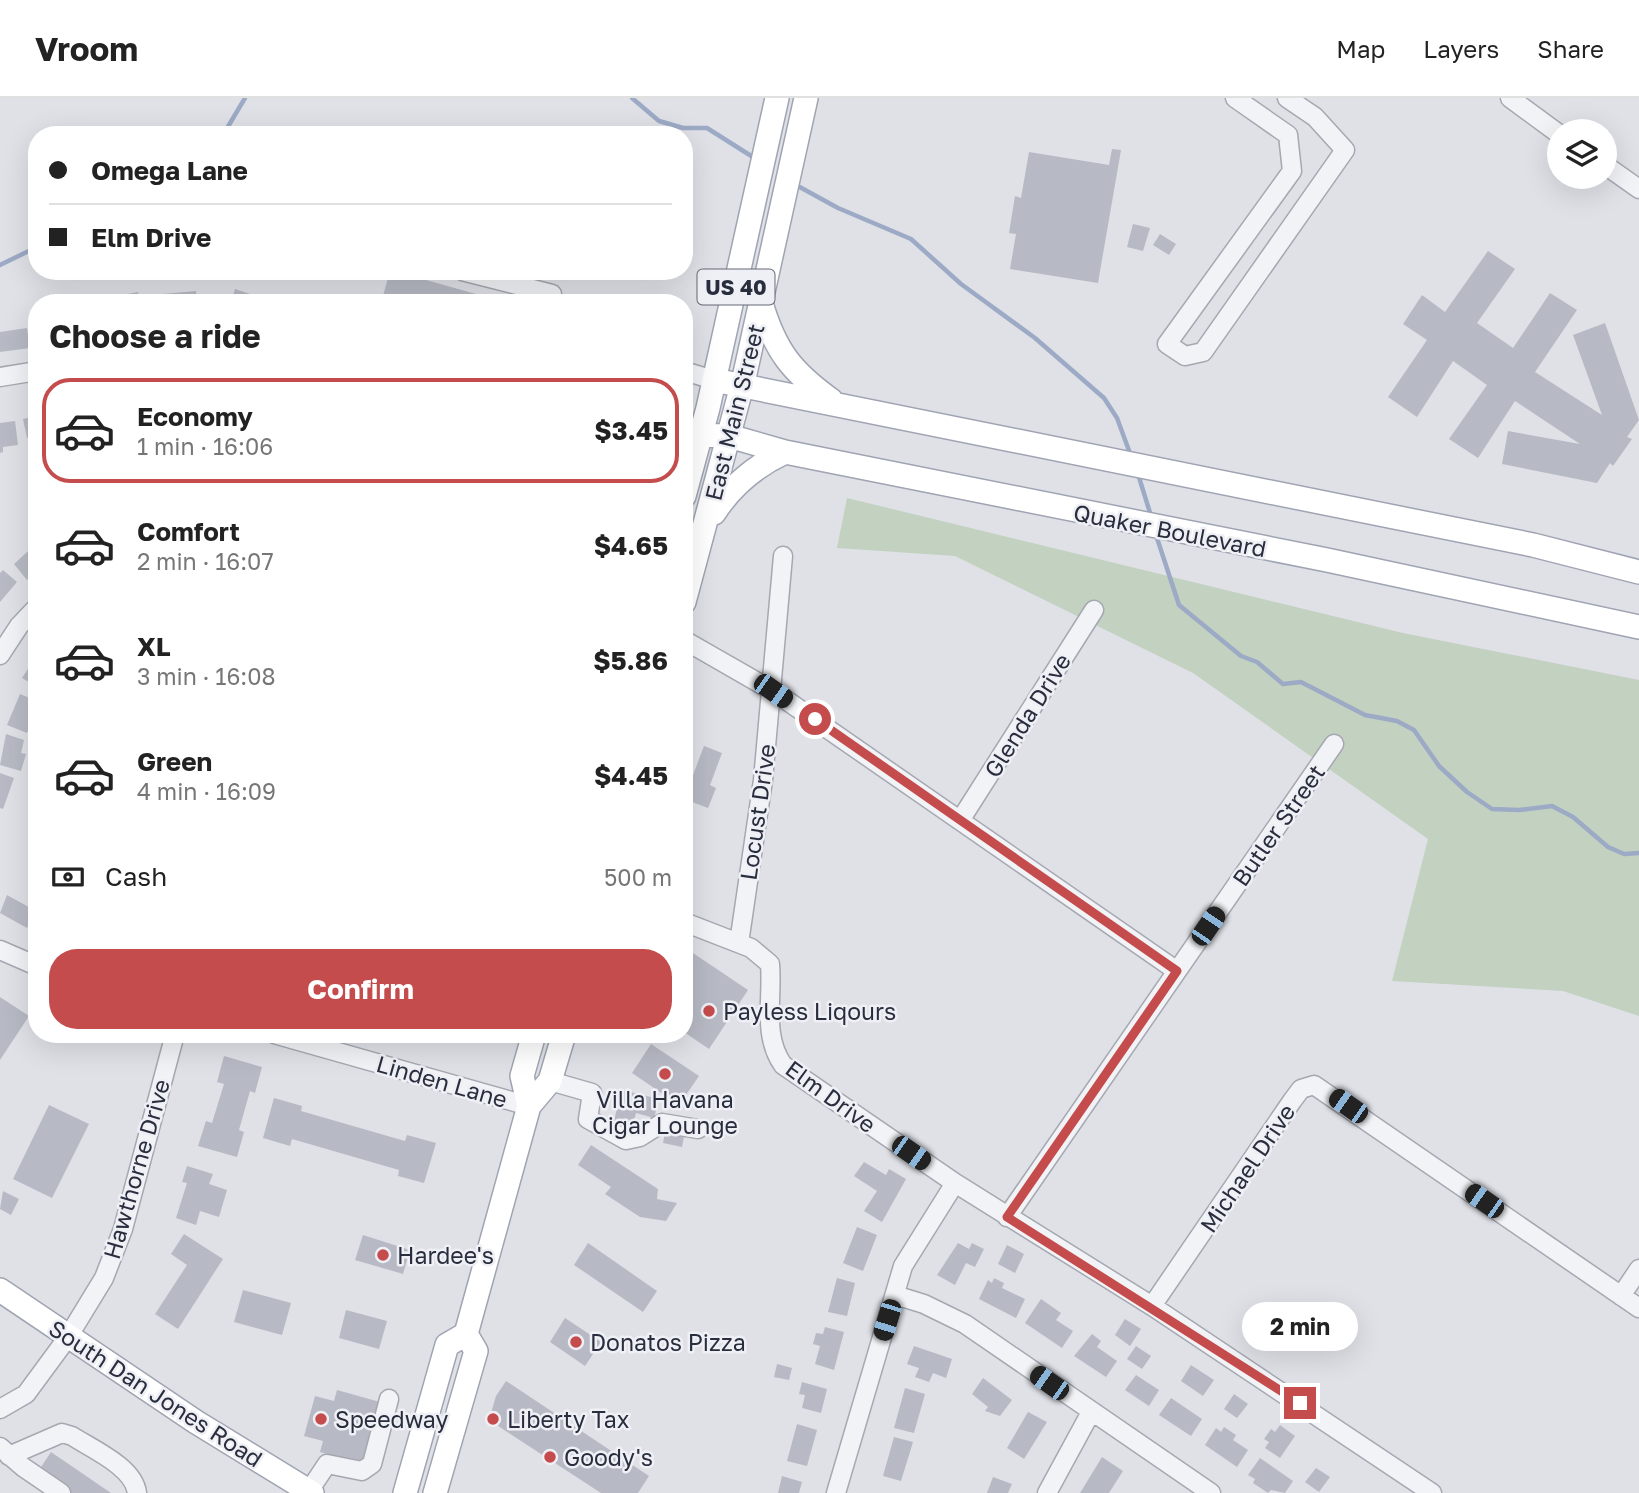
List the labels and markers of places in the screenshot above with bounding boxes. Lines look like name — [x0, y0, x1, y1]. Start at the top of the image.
place label: Payless Liqours — [723, 997, 896, 1025]
marker: Payless Liqours — [701, 1003, 717, 1019]
marker: Villa Havana Cigar Lounge — [657, 1066, 673, 1082]
place label: Villa Havana Cigar Lounge — [592, 1085, 738, 1139]
place label: Hardee's — [397, 1241, 494, 1269]
marker: Hardee's — [375, 1247, 391, 1263]
place label: Donatos Pizza — [590, 1328, 746, 1356]
marker: Donatos Pizza — [568, 1334, 584, 1350]
place label: Speedway — [335, 1405, 448, 1433]
place label: Liberty Tax — [507, 1405, 630, 1433]
marker: Speedway — [313, 1411, 329, 1427]
marker: Liberty Tax — [485, 1411, 501, 1427]
place label: Goody's — [564, 1443, 653, 1471]
marker: Goody's — [542, 1449, 558, 1465]

